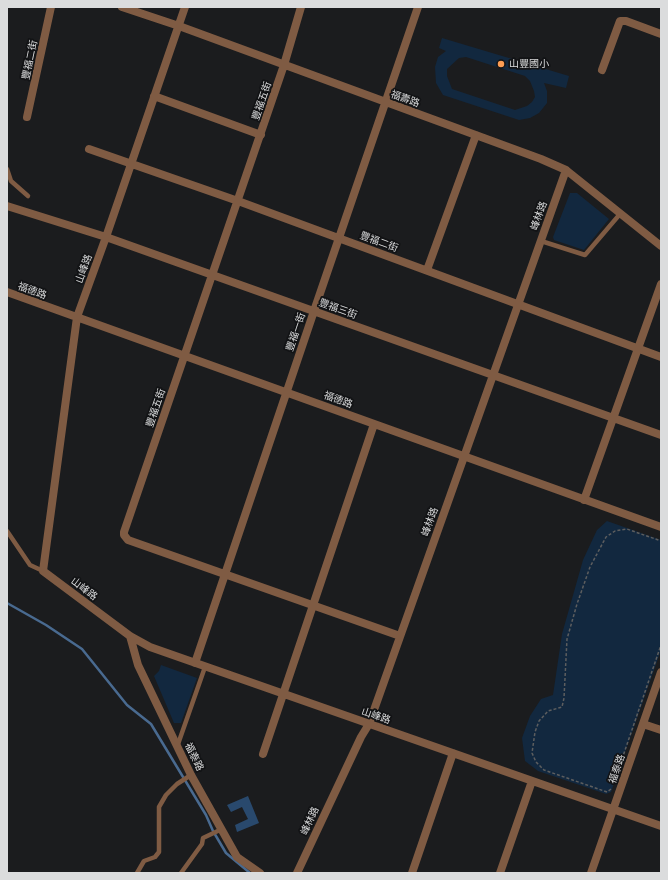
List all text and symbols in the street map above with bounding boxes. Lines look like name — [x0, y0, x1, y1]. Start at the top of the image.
street label: 豐福二街 — [20, 39, 40, 81]
place label: 山豐國小 — [509, 58, 549, 70]
marker: 山豐國小 — [496, 59, 506, 69]
street label: 豐福五街 — [250, 80, 274, 122]
street label: 福壽路 — [389, 88, 421, 110]
street label: 峰林路 — [528, 200, 550, 232]
street label: 豐福二街 — [358, 230, 400, 254]
street label: 山峰路 — [73, 253, 95, 285]
street label: 福德路 — [16, 280, 48, 302]
street label: 豐福三街 — [317, 297, 359, 321]
street label: 豐福一街 — [284, 311, 308, 353]
street label: 豐福五街 — [144, 387, 168, 429]
street label: 福德路 — [322, 389, 354, 411]
street label: 峰林路 — [419, 506, 441, 538]
street label: 山峰路 — [68, 575, 100, 603]
street label: 山峰路 — [360, 705, 392, 727]
street label: 福泰路 — [182, 741, 206, 773]
street label: 福泰路 — [606, 753, 628, 785]
street label: 峰林路 — [298, 805, 322, 837]

